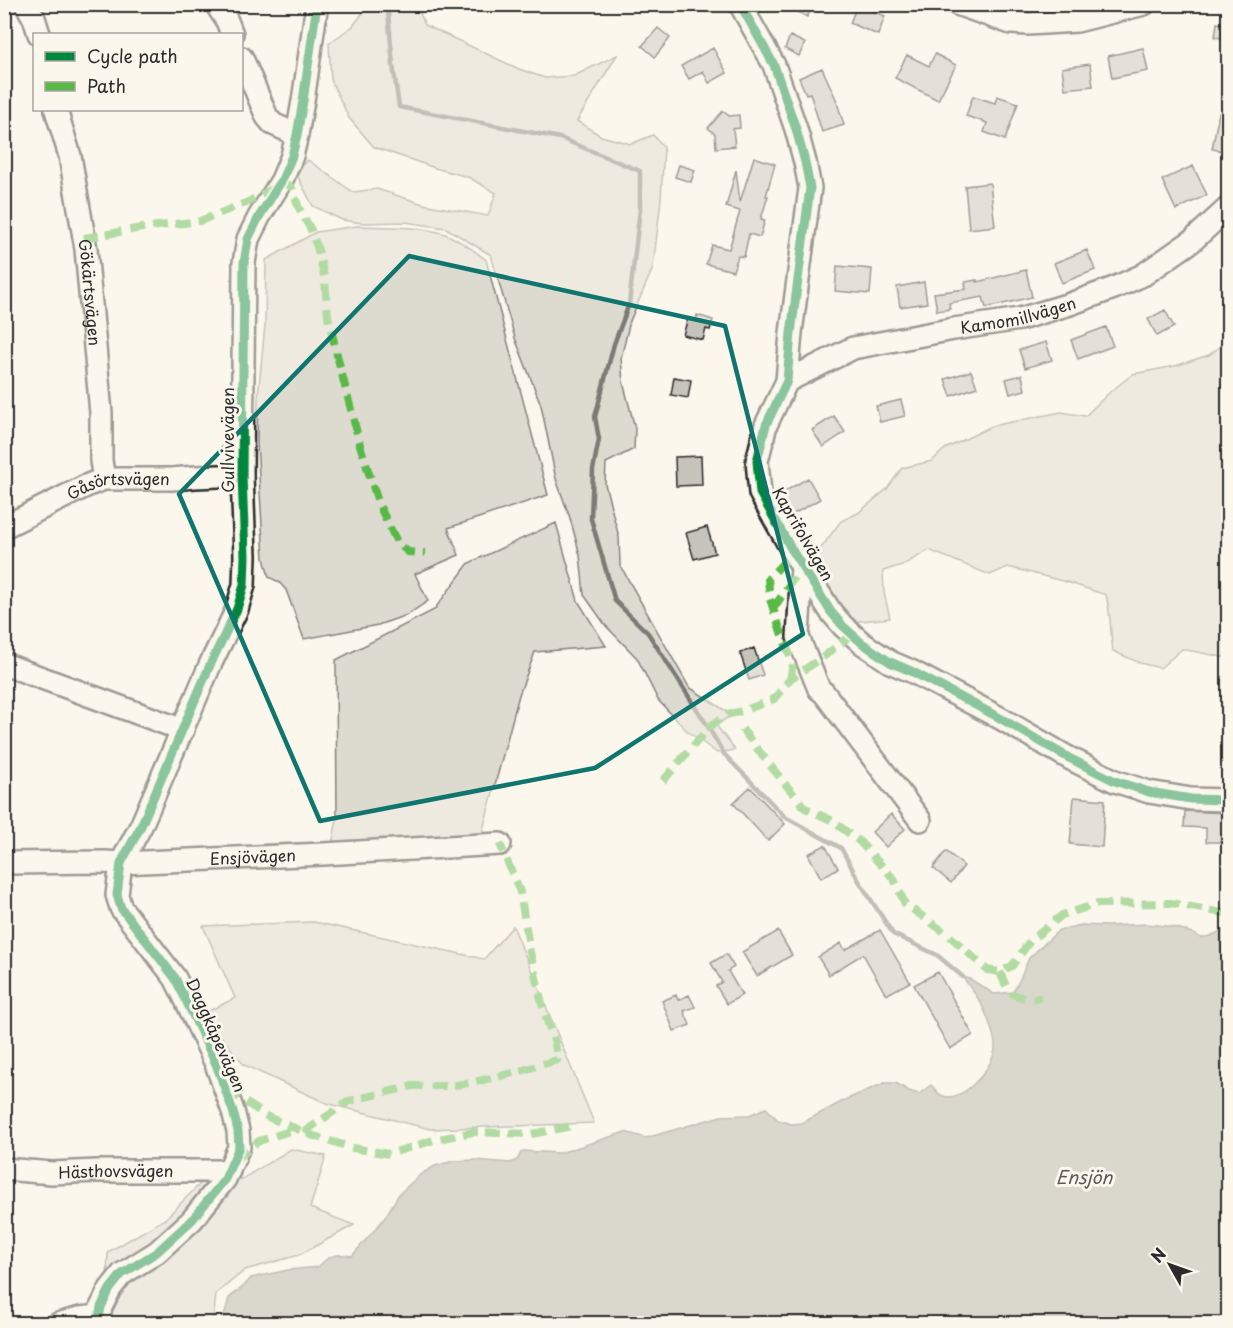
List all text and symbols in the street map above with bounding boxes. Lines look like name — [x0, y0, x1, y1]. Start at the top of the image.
legend — [33, 33, 243, 111]
text: Cycle path — [87, 42, 178, 69]
text: Path — [87, 72, 126, 99]
street label: Gökärtsvägen — [73, 237, 108, 347]
street label: Kamomillvägen — [958, 290, 1079, 339]
street label: Gullvivevägen — [215, 387, 239, 493]
street label: Gåsörtsvägen — [62, 466, 170, 505]
street label: Kaprifolvägen — [767, 482, 841, 585]
street label: Ensjövägen — [209, 842, 296, 870]
street label: Daggkåpevägen — [181, 974, 253, 1096]
street label: Hästhovsvägen — [58, 1158, 173, 1184]
water label: Ensjön — [1056, 1163, 1113, 1190]
north arrow — [1140, 1235, 1200, 1295]
text: N — [1144, 1242, 1171, 1267]

